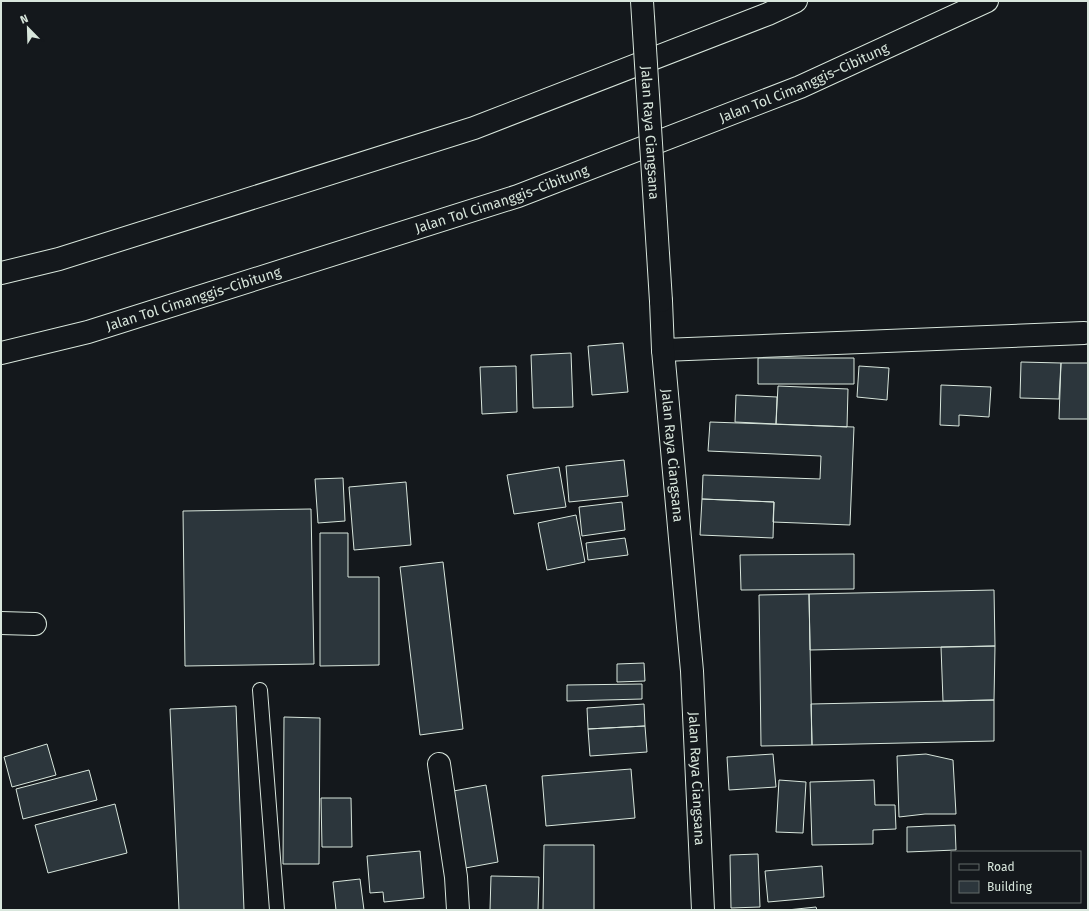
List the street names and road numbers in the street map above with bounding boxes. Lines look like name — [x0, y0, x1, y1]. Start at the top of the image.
street label: Jalan Tol Cimanggis–Cibitung — [717, 39, 892, 126]
street label: Jalan Raya Ciangsana — [637, 65, 663, 200]
street label: Jalan Tol Cimanggis–Cibitung — [413, 161, 592, 237]
street label: Jalan Tol Cimanggis–Cibitung — [104, 263, 284, 335]
street label: Jalan Raya Ciangsana — [658, 388, 687, 523]
street label: Jalan Raya Ciangsana — [685, 711, 708, 846]

